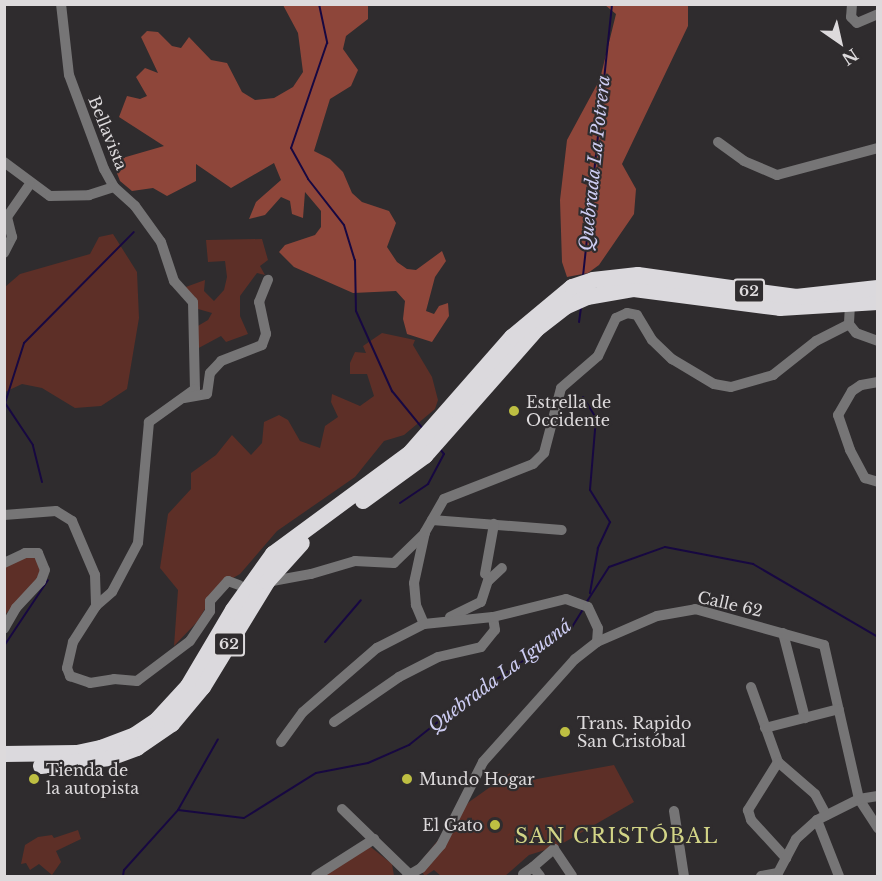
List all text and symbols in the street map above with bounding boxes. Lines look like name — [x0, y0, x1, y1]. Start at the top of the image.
north arrow — [810, 12, 870, 72]
text: N — [838, 44, 862, 69]
water label: Quebrada La Potrera — [575, 74, 615, 252]
street label: Bellavista — [85, 93, 131, 173]
road number: 62 — [732, 279, 766, 303]
place label: Estrella de Occidente — [526, 392, 611, 430]
marker: Estrella de Occidente — [507, 404, 521, 418]
street label: Calle 62 — [696, 587, 764, 621]
water label: Quebrada La Iguaná — [424, 615, 576, 737]
road number: 62 — [212, 632, 246, 656]
place label: Trans. Rapido San Cristóbal — [577, 713, 691, 751]
marker: Trans. Rapido San Cristóbal — [558, 725, 572, 739]
place label: Tienda de la autopista — [46, 760, 139, 798]
place label: Mundo Hogar — [419, 769, 535, 789]
marker: Tienda de la autopista — [27, 772, 41, 786]
marker: Mundo Hogar — [400, 772, 414, 786]
place label: El Gato — [422, 815, 483, 835]
marker: El Gato — [488, 818, 502, 832]
district label: SAN CRISTÓBAL — [515, 824, 719, 848]

